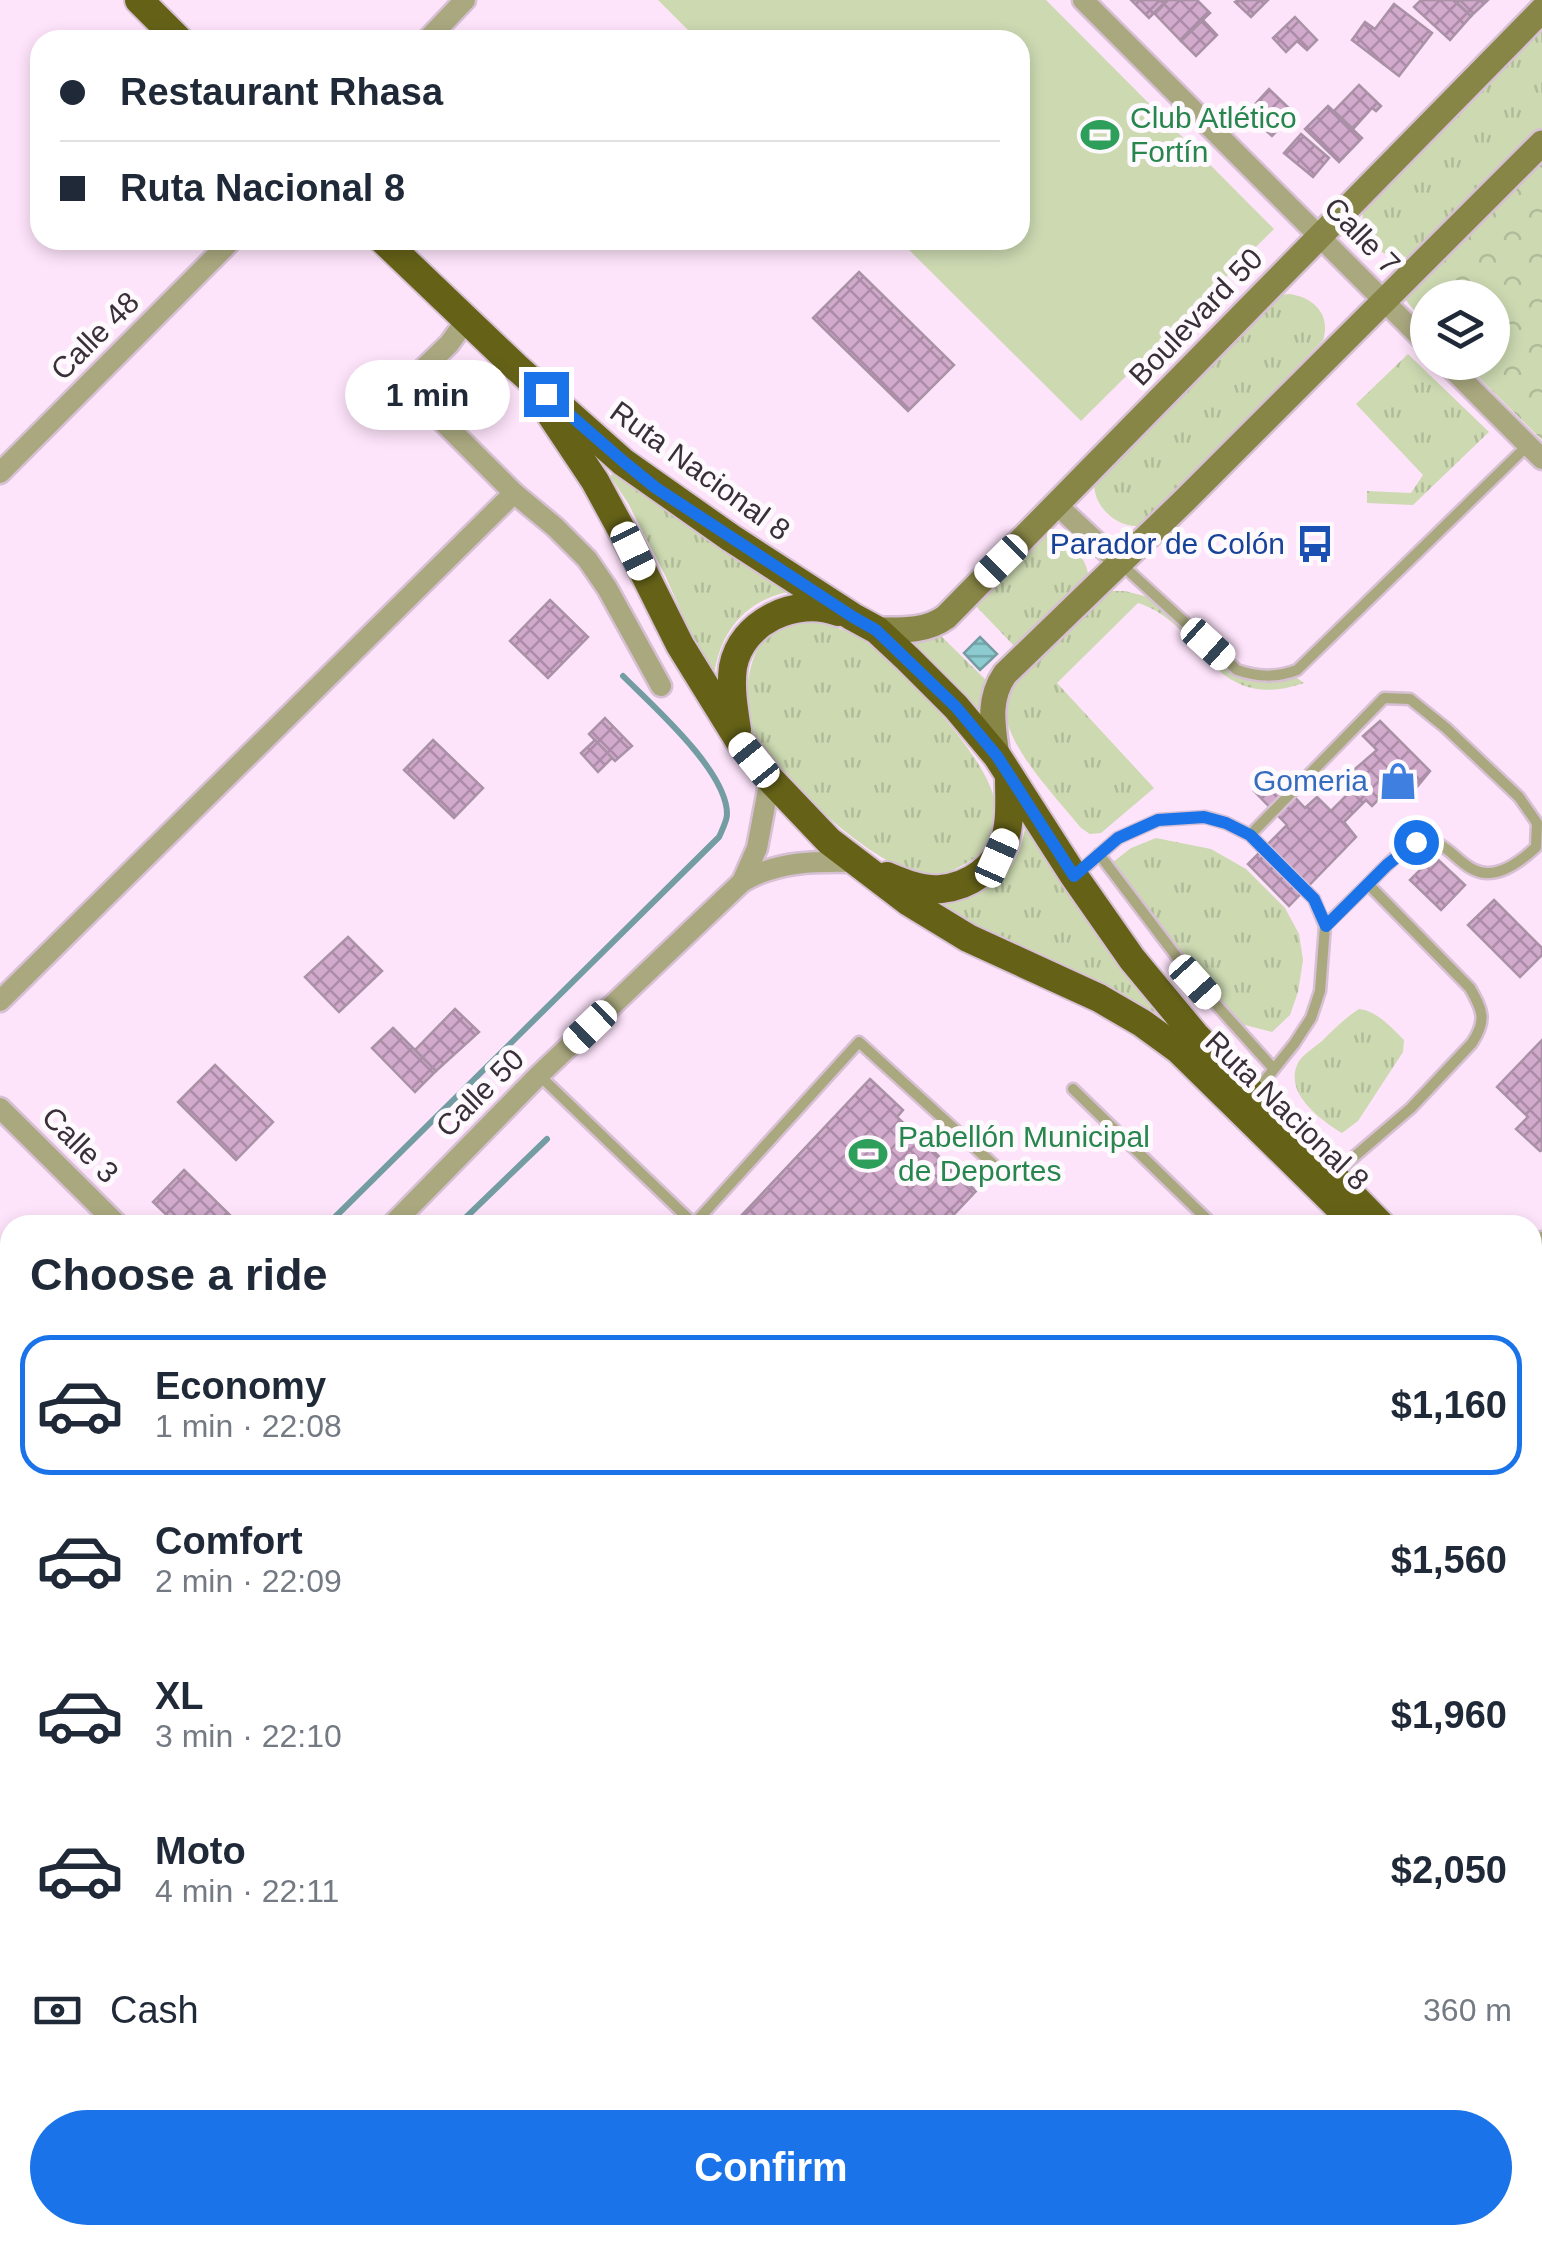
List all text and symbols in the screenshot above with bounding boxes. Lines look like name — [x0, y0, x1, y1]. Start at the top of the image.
text: Restaurant Rhasa — [120, 71, 443, 113]
place label: Club Atlético Fortín — [1130, 101, 1297, 168]
sports icon: Club Atlético Fortín — [1079, 114, 1121, 156]
text: Ruta Nacional 8 — [120, 167, 405, 209]
street label: Calle 7 — [1318, 191, 1407, 281]
street label: Boulevard 50 — [1122, 242, 1269, 392]
map controls — [1410, 280, 1510, 380]
button: layers — [1410, 280, 1510, 380]
street label: Calle 48 — [44, 285, 145, 386]
callout: 1 min — [346, 359, 511, 429]
route end — [524, 372, 569, 417]
text: 1 min — [386, 377, 469, 413]
street label: Ruta Nacional 8 — [604, 395, 796, 547]
car — [606, 517, 660, 585]
bus stop icon: Parador de Colón — [1294, 523, 1336, 565]
place label: Parador de Colón — [1050, 527, 1285, 560]
car — [969, 529, 1033, 593]
car — [1176, 613, 1240, 675]
car — [723, 727, 785, 793]
shop icon: Gomeria — [1377, 760, 1419, 802]
place label: Gomeria — [1253, 764, 1368, 797]
route start — [1394, 820, 1439, 865]
car — [971, 824, 1023, 892]
car — [1164, 950, 1226, 1014]
car — [558, 995, 622, 1059]
street label: Ruta Nacional 8 — [1199, 1025, 1376, 1197]
street label: Calle 50 — [429, 1042, 530, 1143]
street label: Calle 3 — [36, 1100, 125, 1189]
place label: Pabellón Municipal de Deportes — [898, 1120, 1150, 1187]
sports icon: Pabellón Municipal de Deportes — [847, 1133, 889, 1175]
text: Choose a ride — [30, 1249, 328, 1300]
icon: car — [35, 1360, 125, 1450]
text: Economy — [155, 1365, 326, 1407]
text: $1,160 — [1391, 1384, 1507, 1426]
text: 1 min · 22:08 — [155, 1408, 342, 1444]
icon: car — [35, 1515, 125, 1605]
text: Comfort — [155, 1520, 303, 1562]
text: $1,560 — [1391, 1539, 1507, 1581]
text: 2 min · 22:09 — [155, 1563, 342, 1599]
icon: car — [35, 1670, 125, 1760]
text: XL — [155, 1675, 204, 1717]
text: $1,960 — [1391, 1694, 1507, 1736]
text: 3 min · 22:10 — [155, 1718, 342, 1754]
icon: car — [35, 1825, 125, 1915]
text: Moto — [155, 1830, 246, 1872]
text: $2,050 — [1391, 1849, 1507, 1891]
text: 4 min · 22:11 — [155, 1873, 339, 1909]
icon: cash — [30, 1983, 85, 2038]
text: Cash — [110, 1989, 199, 2031]
text: 360 m — [1423, 1992, 1512, 2028]
button: Confirm — [30, 2110, 1512, 2225]

